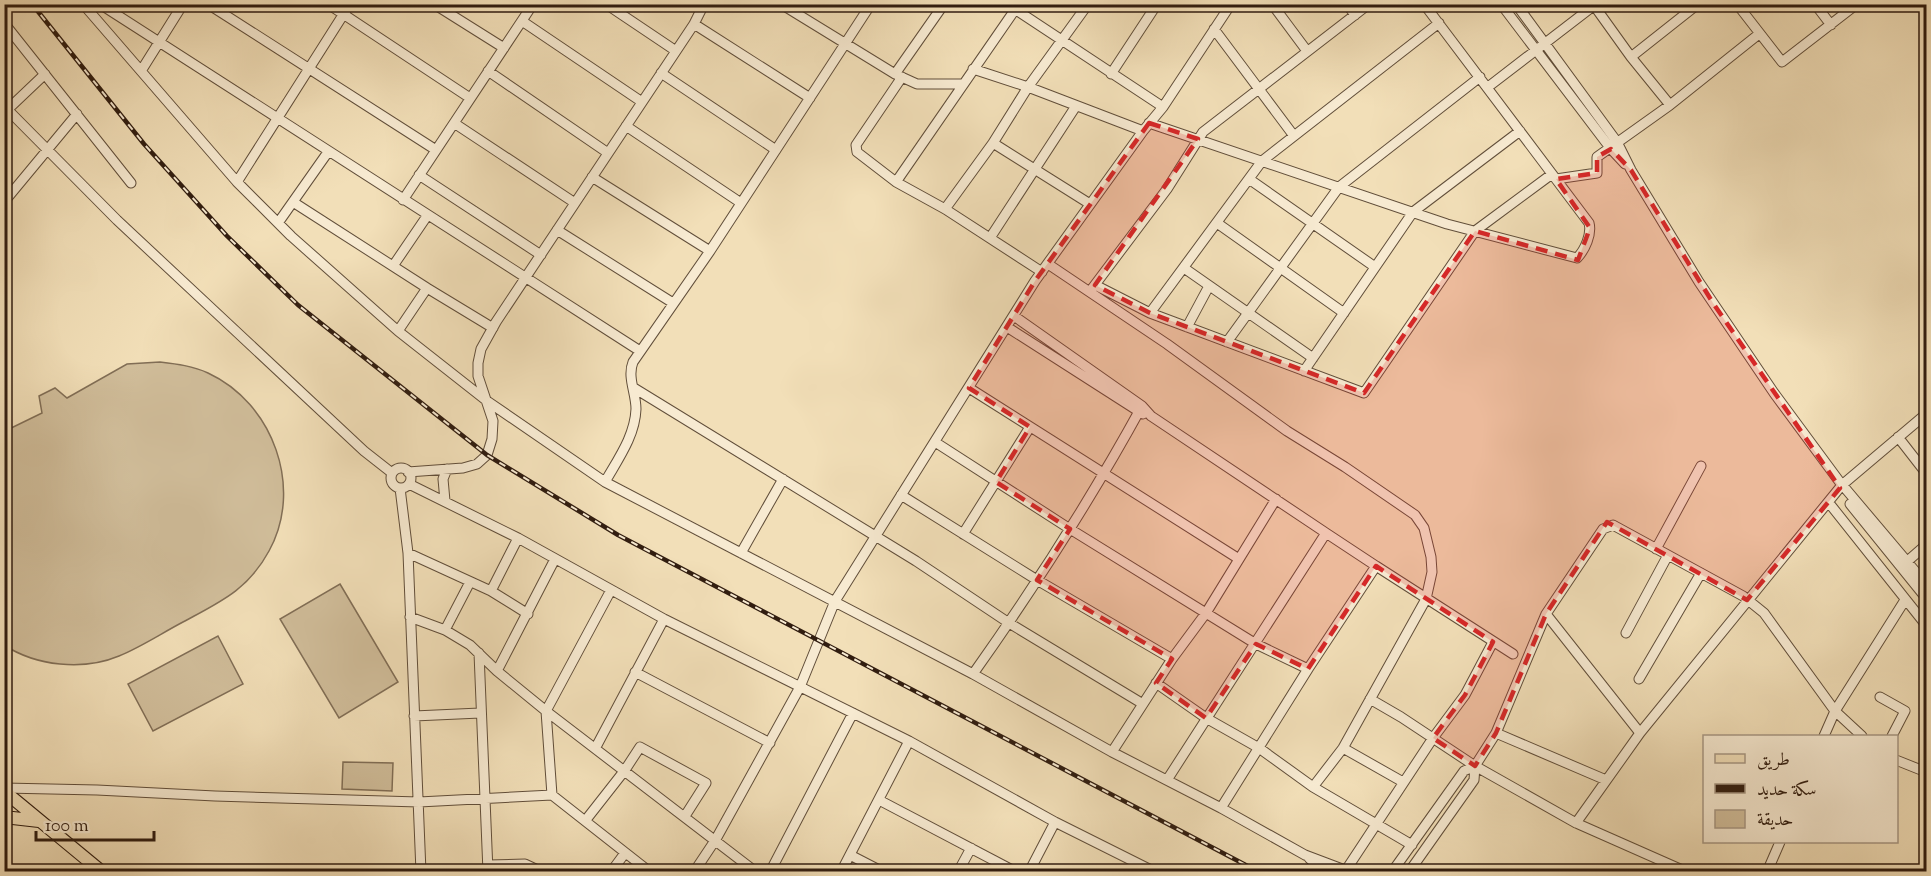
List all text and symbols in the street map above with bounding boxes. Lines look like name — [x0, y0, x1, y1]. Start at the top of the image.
legend — [1703, 735, 1898, 843]
text: طريق — [1757, 748, 1790, 774]
text: سكة حديد — [1757, 778, 1817, 804]
scale bar — [36, 804, 154, 842]
text: حديقة — [1757, 808, 1793, 834]
text: 100 m — [45, 814, 89, 840]

